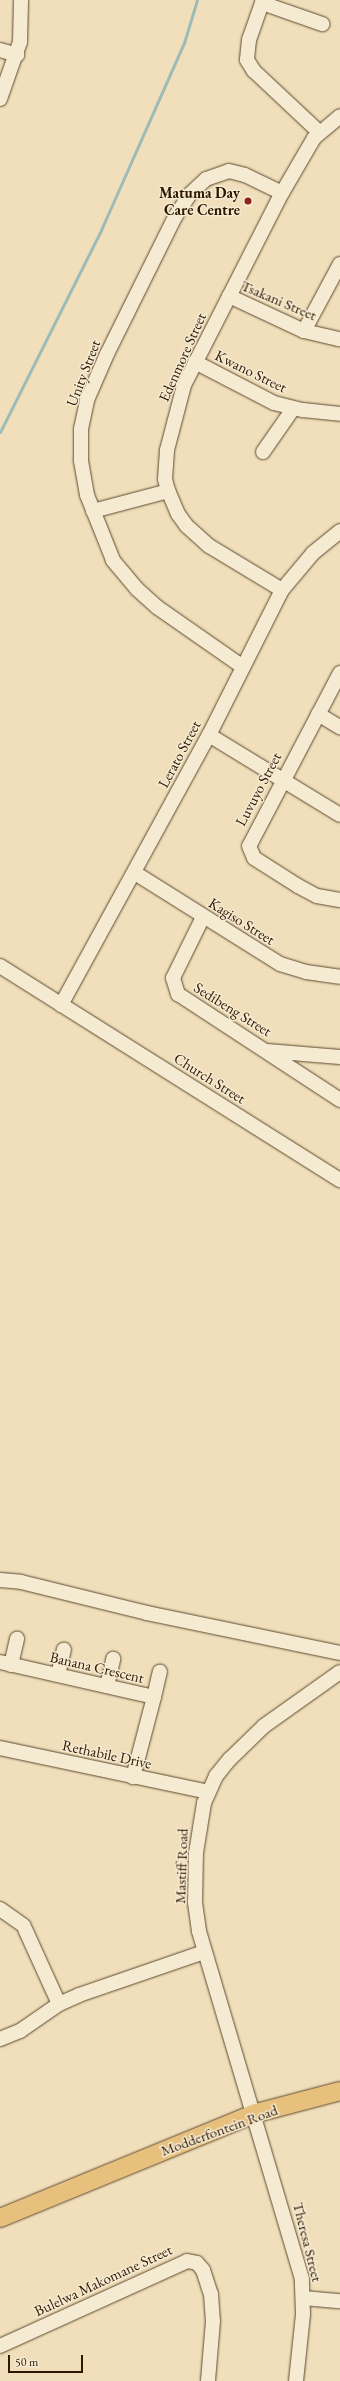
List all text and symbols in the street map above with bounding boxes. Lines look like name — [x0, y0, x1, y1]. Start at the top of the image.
place label: Matuma Day Care Centre — [159, 183, 240, 218]
marker: Matuma Day Care Centre — [243, 196, 253, 206]
street label: Tsakani Street — [239, 276, 319, 324]
street label: Edenmore Street — [154, 310, 210, 404]
street label: Unity Street — [62, 337, 104, 409]
street label: Kwano Street — [212, 346, 290, 396]
street label: Lerato Street — [154, 717, 204, 791]
street label: Luvuyo Street — [231, 749, 285, 829]
street label: Kagiso Street — [206, 894, 278, 948]
street label: Sedibeng Street — [191, 978, 275, 1040]
street label: Church Street — [171, 1049, 249, 1107]
street label: Banana Crescent — [48, 1647, 146, 1687]
street label: Rethabile Drive — [61, 1736, 153, 1772]
street label: Mastiff Road — [171, 1828, 191, 1904]
street label: Modderfontein Road — [158, 2101, 280, 2159]
street label: Theresa Street — [289, 2200, 327, 2284]
street label: Bulelwa Makomane Street — [31, 2240, 175, 2320]
scale bar — [10, 2347, 85, 2373]
text: 50 m — [15, 2354, 38, 2370]

